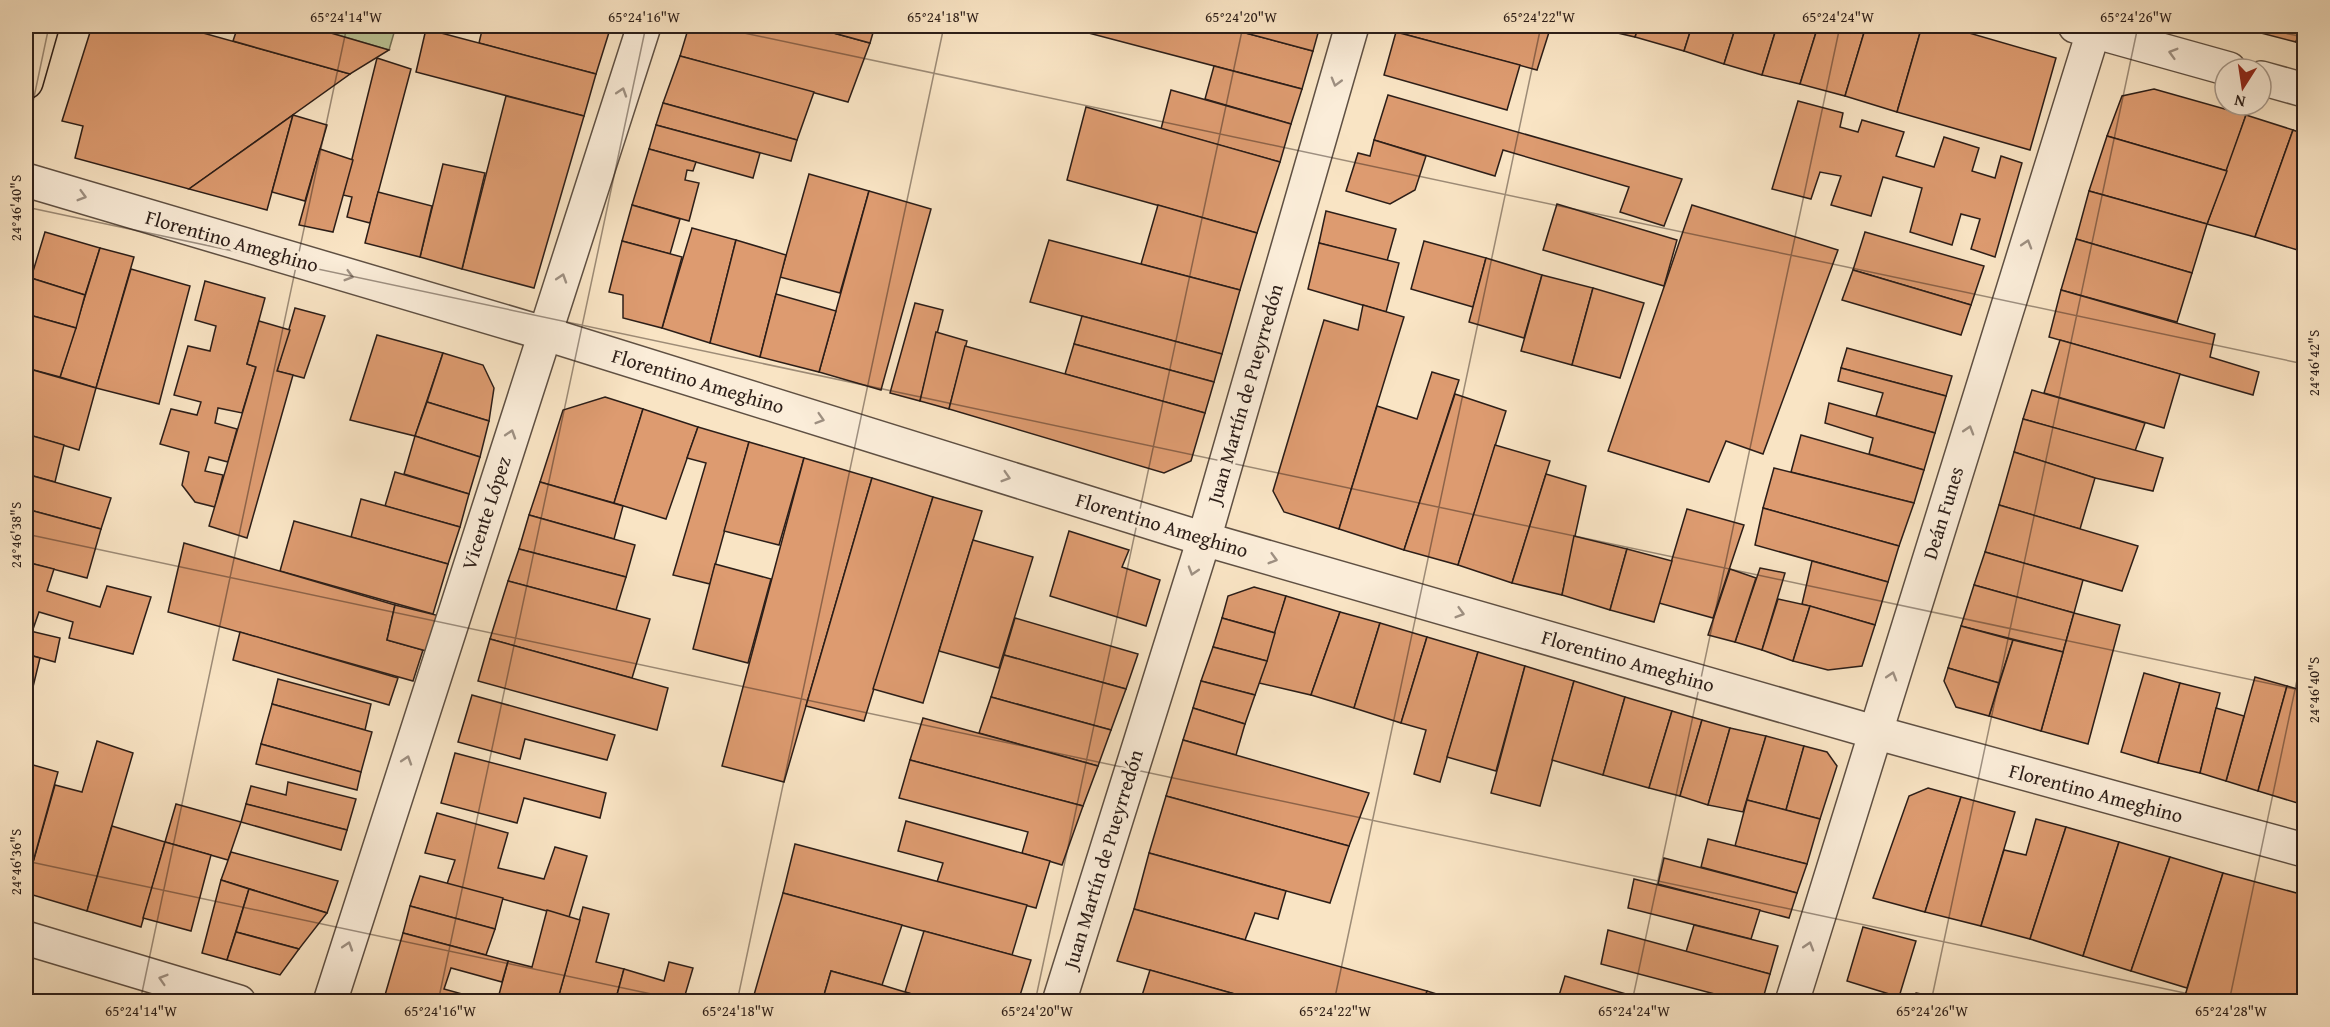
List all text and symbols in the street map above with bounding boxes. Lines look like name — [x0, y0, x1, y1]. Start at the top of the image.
text: 65°24'14"W — [310, 6, 382, 27]
text: 65°24'16"W — [608, 6, 680, 27]
text: 65°24'18"W — [907, 6, 979, 27]
text: 65°24'20"W — [1205, 6, 1277, 27]
text: 65°24'22"W — [1503, 6, 1575, 27]
text: 65°24'24"W — [1802, 6, 1874, 27]
text: 65°24'26"W — [2100, 6, 2172, 27]
one-way arrow — [2168, 48, 2178, 60]
north arrow — [2213, 57, 2273, 117]
one-way arrow — [1330, 77, 1343, 87]
one-way arrow — [615, 87, 627, 98]
text: N — [2232, 89, 2248, 115]
text: 24°46'40"S — [5, 175, 26, 241]
one-way arrow — [76, 189, 86, 201]
street label: Florentino Ameghino — [142, 202, 322, 279]
one-way arrow — [2020, 239, 2032, 250]
one-way arrow — [343, 269, 354, 281]
one-way arrow — [554, 273, 567, 283]
street label: Juan Martín de Pueyrredón — [1198, 280, 1290, 510]
text: 24°46'42"S — [2303, 330, 2324, 396]
street label: Florentino Ameghino — [608, 341, 788, 421]
one-way arrow — [814, 412, 825, 424]
one-way arrow — [1962, 425, 1974, 436]
one-way arrow — [504, 429, 516, 440]
street label: Vicente López — [454, 452, 518, 573]
street label: Deán Funes — [1915, 463, 1970, 563]
one-way arrow — [1000, 470, 1011, 482]
street label: Florentino Ameghino — [1072, 485, 1252, 565]
text: 24°46'38"S — [5, 502, 26, 568]
one-way arrow — [1267, 552, 1278, 564]
one-way arrow — [1188, 565, 1200, 576]
one-way arrow — [1454, 606, 1465, 618]
street label: Florentino Ameghino — [1538, 622, 1718, 699]
text: 24°46'40"S — [2303, 657, 2324, 723]
one-way arrow — [1885, 671, 1897, 682]
street label: Juan Martín de Pueyrredón — [1054, 746, 1150, 975]
one-way arrow — [400, 755, 413, 766]
street label: Florentino Ameghino — [2006, 755, 2186, 830]
text: 24°46'36"S — [5, 829, 26, 895]
one-way arrow — [341, 941, 353, 952]
one-way arrow — [1802, 941, 1814, 952]
one-way arrow — [158, 974, 169, 986]
text: 65°24'14"W — [105, 1000, 177, 1021]
text: 65°24'16"W — [404, 1000, 476, 1021]
text: 65°24'18"W — [702, 1000, 774, 1021]
text: 65°24'20"W — [1001, 1000, 1073, 1021]
text: 65°24'22"W — [1299, 1000, 1371, 1021]
text: 65°24'24"W — [1598, 1000, 1670, 1021]
text: 65°24'26"W — [1896, 1000, 1968, 1021]
text: 65°24'28"W — [2195, 1000, 2267, 1021]

